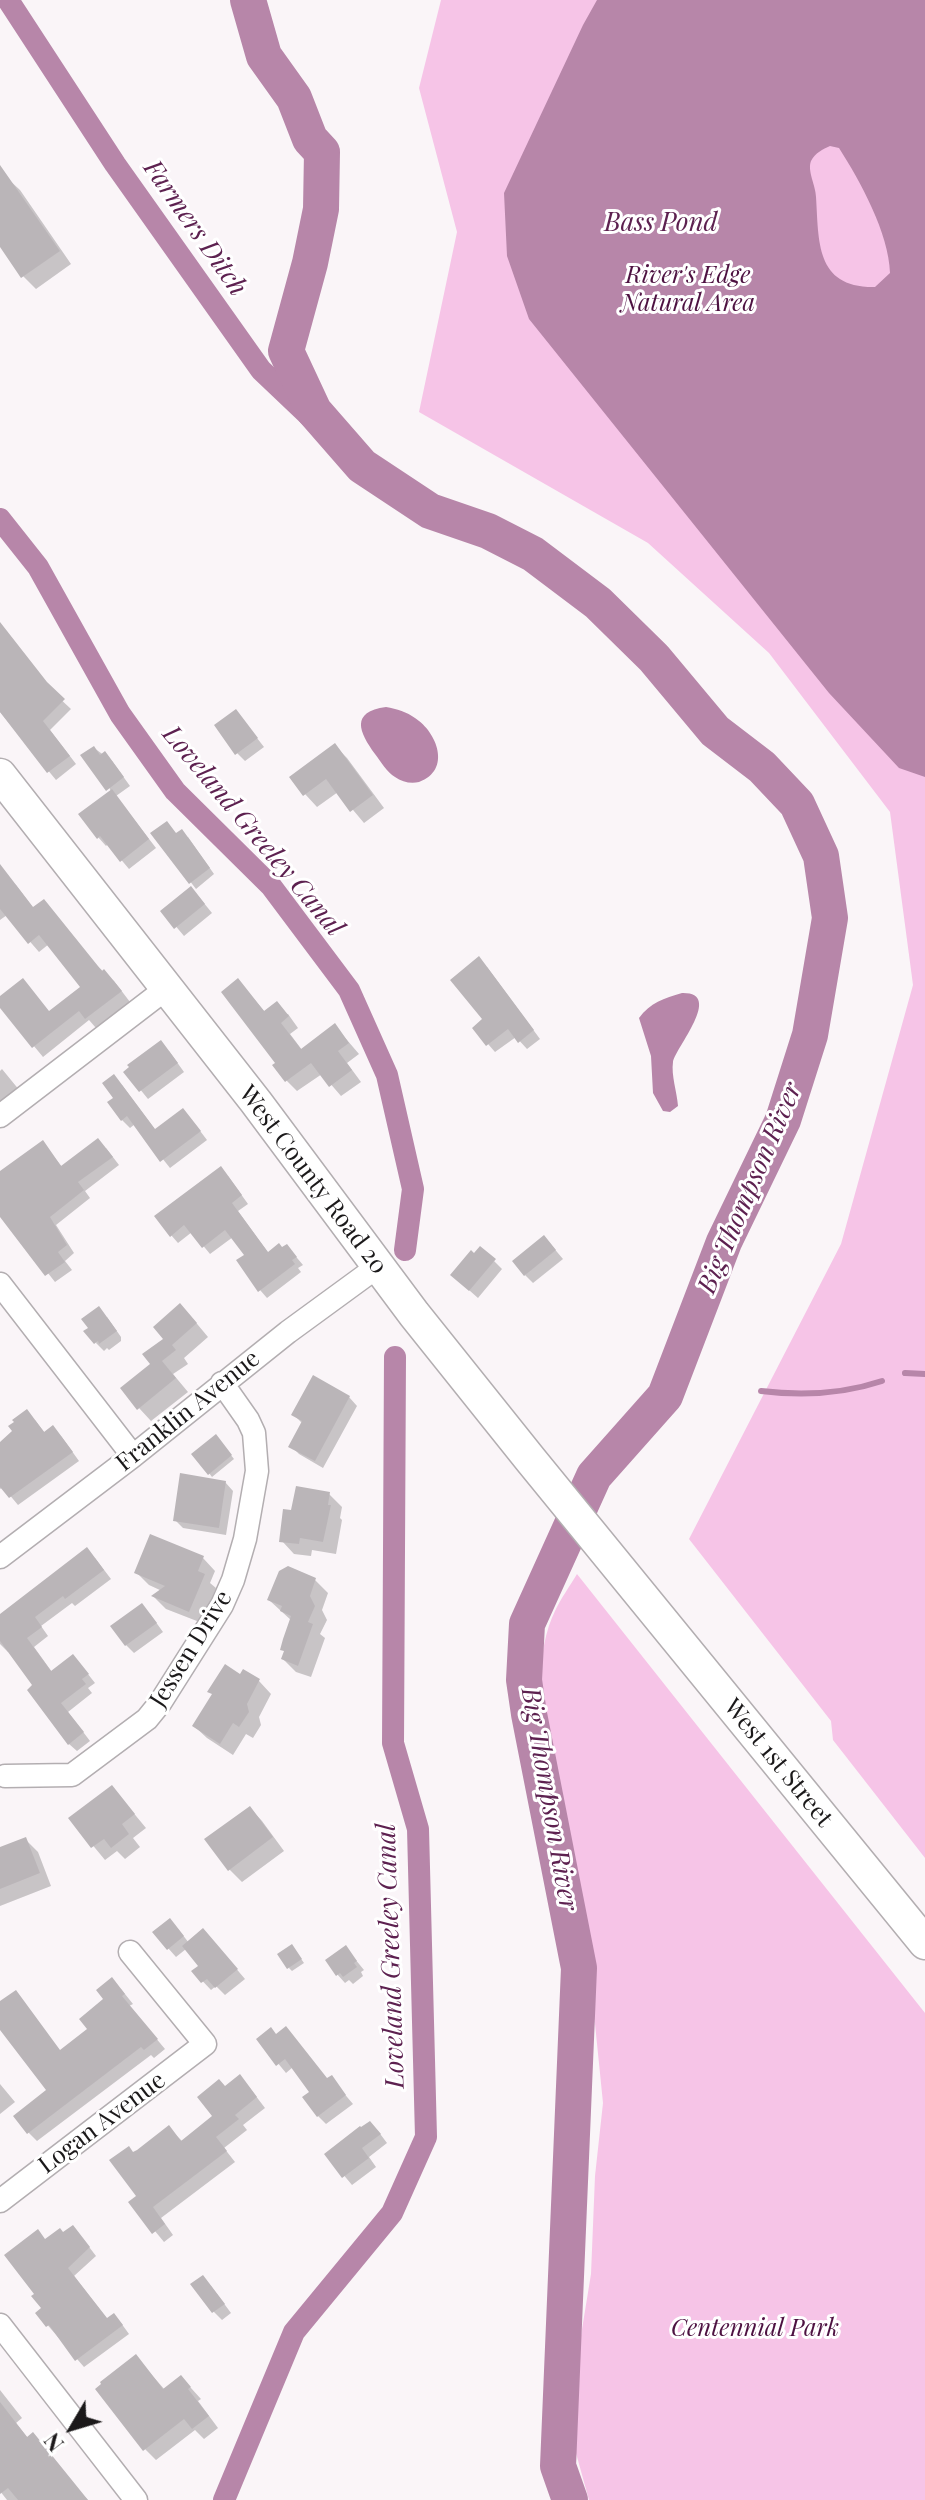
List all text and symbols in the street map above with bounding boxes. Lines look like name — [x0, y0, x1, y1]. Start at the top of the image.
water label: Farmers Ditch — [137, 154, 253, 302]
water label: Bass Pond — [604, 207, 718, 239]
park label: River's Edge Natural Area — [621, 262, 755, 318]
water label: Loveland Greeley Canal — [156, 719, 350, 943]
water label: Big Thompson River — [692, 1078, 808, 1298]
street label: West County Road 20 — [233, 1080, 393, 1280]
street label: Franklin Avenue — [110, 1344, 266, 1478]
street label: Jessen Drive — [144, 1585, 238, 1713]
water label: Big Thompson River — [514, 1685, 584, 1913]
street label: West 1st Street — [718, 1693, 838, 1833]
water label: Loveland Greeley Canal — [371, 1823, 411, 2089]
street label: Logan Avenue — [33, 2066, 171, 2180]
park label: Centennial Park — [671, 2315, 839, 2343]
north arrow — [32, 2388, 112, 2468]
text: N — [36, 2427, 70, 2458]

